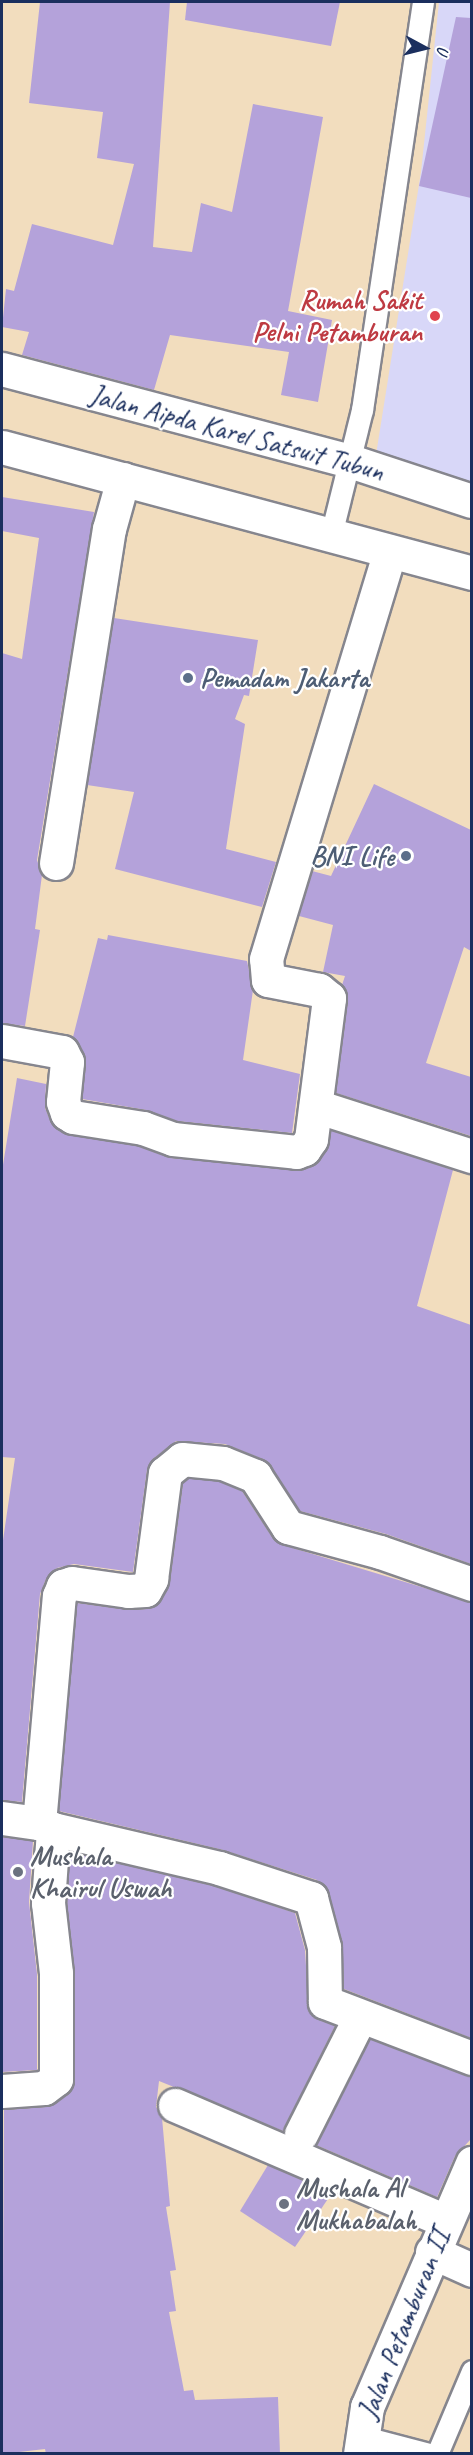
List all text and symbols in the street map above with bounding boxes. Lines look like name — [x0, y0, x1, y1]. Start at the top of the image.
north arrow — [395, 18, 455, 78]
text: U — [432, 45, 453, 55]
place label: Rumah Sakit Pelni Petamburan — [252, 283, 422, 349]
marker: Rumah Sakit Pelni Petamburan — [426, 307, 444, 325]
street label: Jalan Aipda Karel Satsuit Tubun — [87, 378, 387, 488]
place label: Pemadam Jakarta — [200, 661, 369, 695]
marker: Pemadam Jakarta — [181, 671, 195, 685]
place label: BNI Life — [310, 839, 394, 873]
marker: BNI Life — [399, 849, 413, 863]
place label: Mushala Khairul Uswah — [30, 1839, 171, 1905]
marker: Mushala Khairul Uswah — [11, 1865, 25, 1879]
place label: Mushala Al Mukhabalah — [296, 2171, 416, 2237]
marker: Mushala Al Mukhabalah — [277, 2197, 291, 2211]
street label: Jalan Petamburan II — [351, 2224, 457, 2424]

